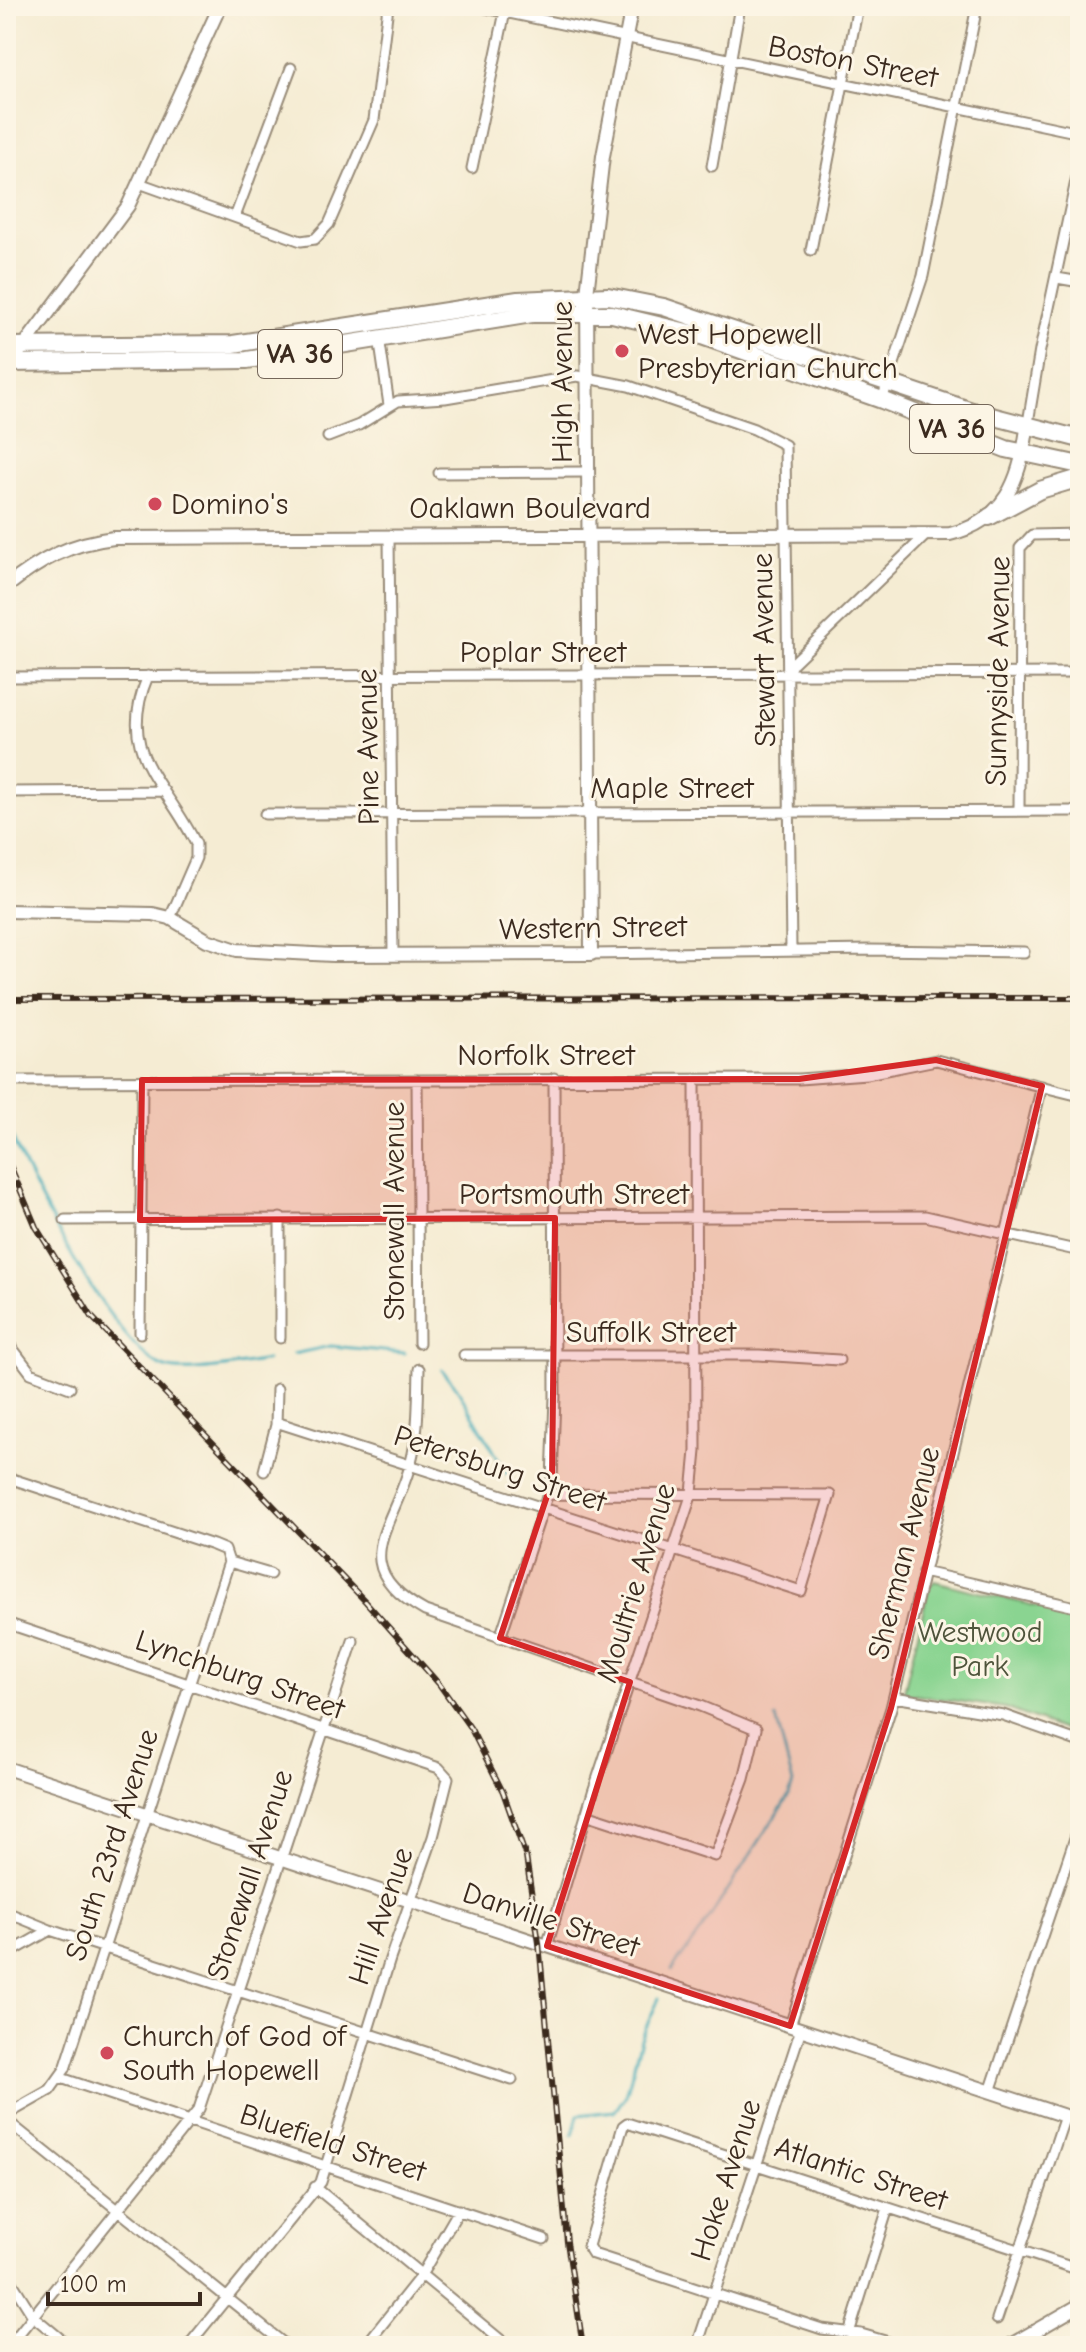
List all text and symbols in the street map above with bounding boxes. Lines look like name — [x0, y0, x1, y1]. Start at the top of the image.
street label: Boston Street — [765, 28, 942, 96]
street label: High Avenue — [545, 301, 580, 463]
place label: West Hopewell Presbyterian Church — [638, 317, 898, 386]
road number: VA 36 — [258, 330, 342, 378]
marker: West Hopewell Presbyterian Church — [613, 342, 631, 360]
road number: VA 36 — [910, 405, 994, 453]
place label: Domino's — [171, 487, 288, 522]
street label: Oaklawn Boulevard — [409, 491, 651, 526]
marker: Domino's — [146, 495, 164, 513]
street label: Stewart Avenue — [745, 553, 783, 747]
street label: Sunnyside Avenue — [978, 556, 1018, 786]
street label: Poplar Street — [460, 635, 628, 670]
street label: Pine Avenue — [349, 668, 387, 826]
street label: Maple Street — [590, 771, 755, 806]
street label: Western Street — [499, 909, 689, 947]
street label: Norfolk Street — [457, 1038, 636, 1073]
street label: Stonewall Avenue — [377, 1101, 412, 1321]
street label: Portsmouth Street — [459, 1177, 691, 1212]
street label: Suffolk Street — [566, 1315, 738, 1350]
street label: Petersburg Street — [389, 1418, 612, 1520]
street label: Sherman Avenue — [861, 1443, 947, 1663]
street label: Moultrie Avenue — [589, 1479, 683, 1687]
park label: Westwood Park — [917, 1615, 1043, 1684]
street label: Lynchburg Street — [131, 1623, 351, 1728]
street label: South 23rd Avenue — [58, 1725, 166, 1965]
street label: Stonewall Avenue — [199, 1765, 301, 1985]
street label: Hill Avenue — [341, 1843, 421, 1989]
street label: Danville Street — [458, 1875, 645, 1965]
place label: Church of God of South Hopewell — [123, 2019, 348, 2088]
marker: Church of God of South Hopewell — [98, 2044, 116, 2062]
street label: Hoke Avenue — [683, 2095, 769, 2265]
street label: Bluefield Street — [236, 2096, 432, 2190]
street label: Atlantic Street — [770, 2130, 953, 2219]
scale bar — [48, 2256, 200, 2306]
text: 100 m — [60, 2270, 127, 2298]

